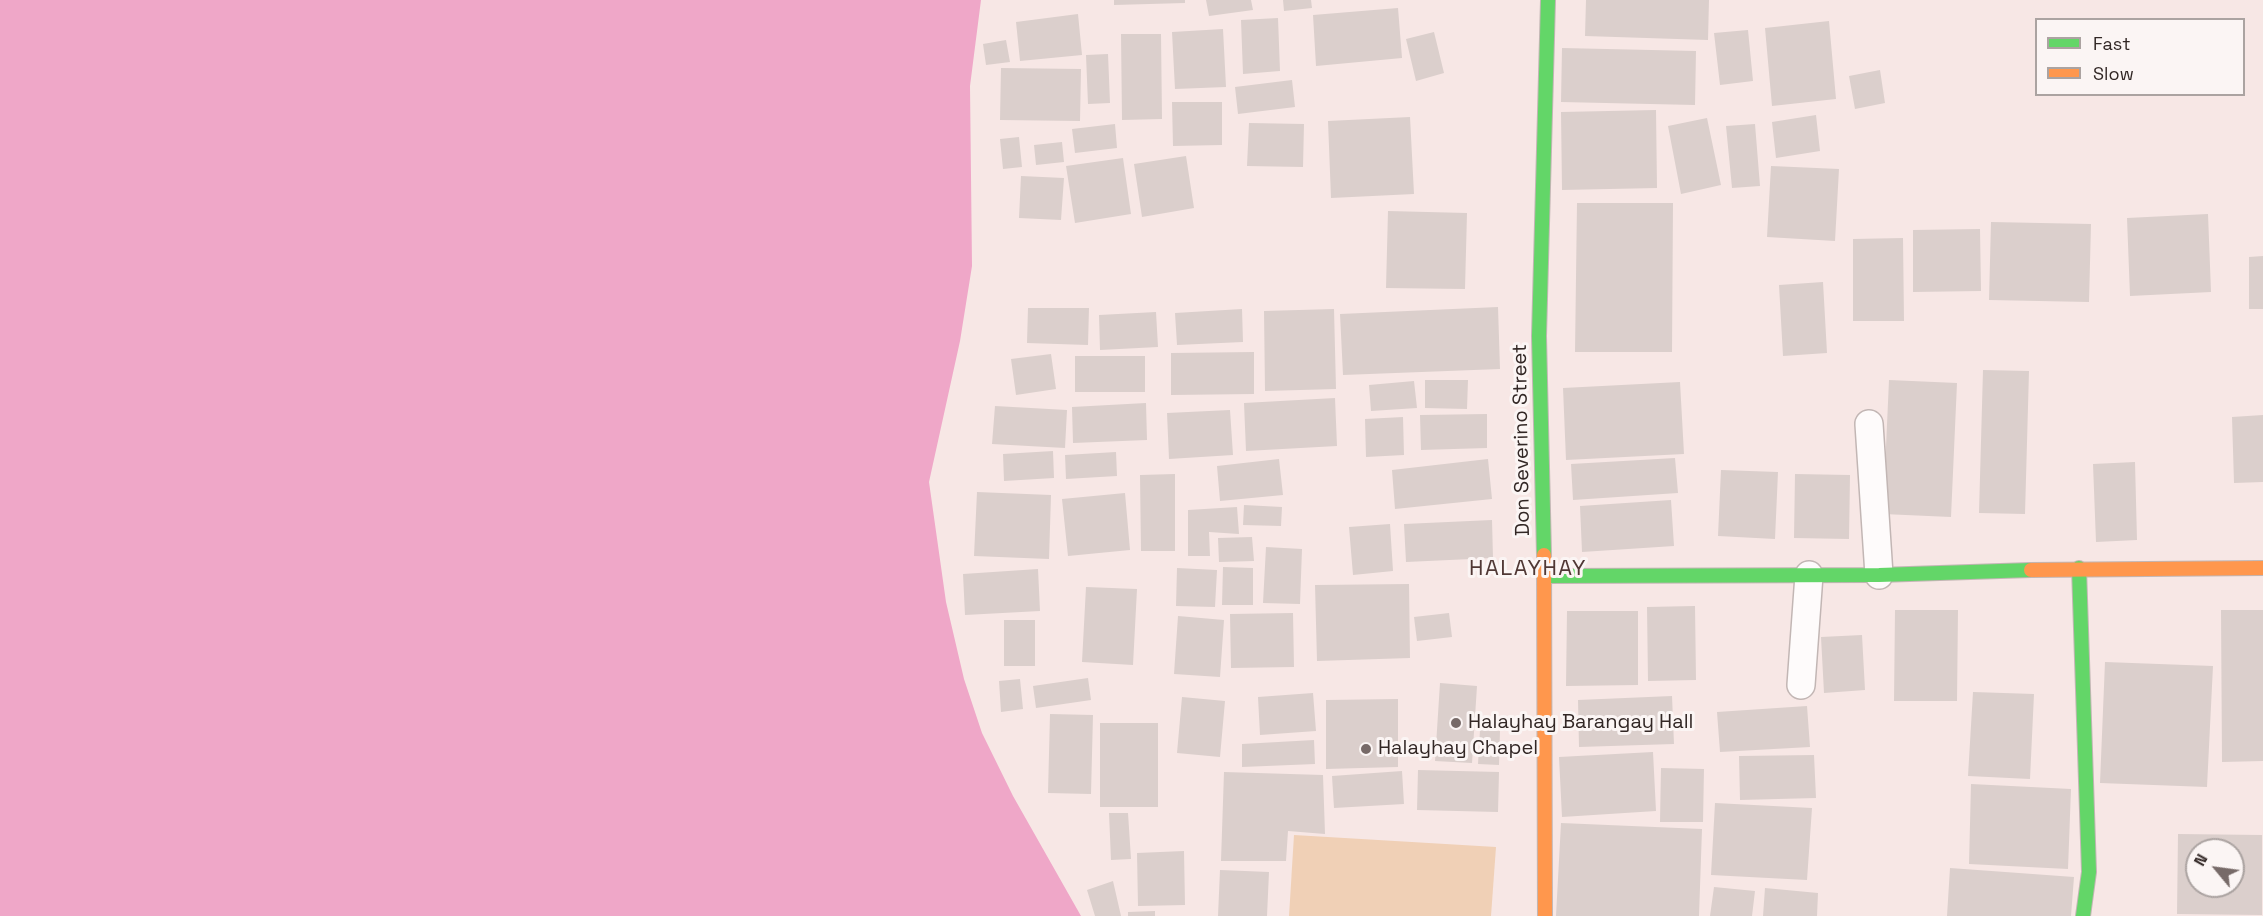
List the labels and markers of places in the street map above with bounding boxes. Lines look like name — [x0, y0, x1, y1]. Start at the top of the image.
place label: Halayhay Barangay Hall — [1468, 711, 1693, 735]
marker: Halayhay Barangay Hall — [1449, 716, 1463, 730]
place label: Halayhay Chapel — [1378, 737, 1538, 761]
marker: Halayhay Chapel — [1359, 742, 1373, 756]

